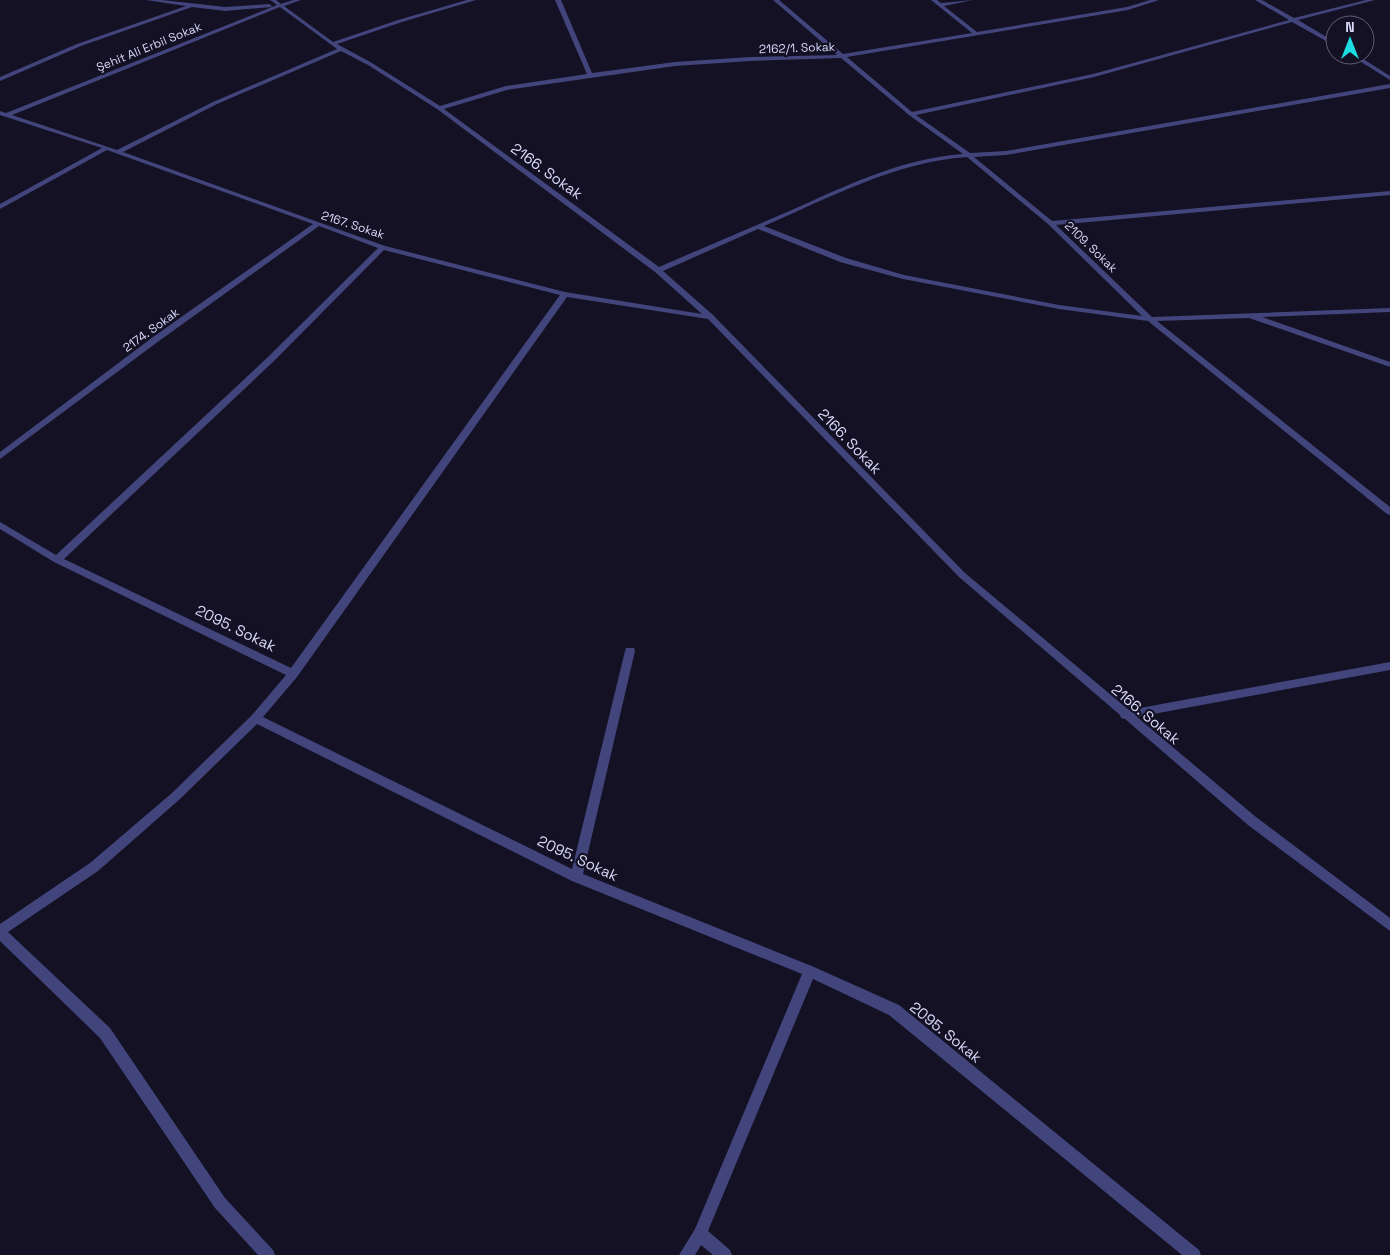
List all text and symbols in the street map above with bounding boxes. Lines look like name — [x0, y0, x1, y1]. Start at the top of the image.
north arrow — [1325, 15, 1375, 65]
street label: Şehit Ali Erbil Sokak — [94, 18, 204, 75]
text: N — [1345, 18, 1355, 36]
street label: 2162/1. Sokak — [759, 39, 836, 57]
street label: 2166. Sokak — [507, 139, 587, 203]
street label: 2167. Sokak — [319, 207, 387, 243]
street label: 2109. Sokak — [1061, 218, 1121, 277]
street label: 2174. Sokak — [120, 304, 183, 356]
street label: 2166. Sokak — [814, 404, 886, 478]
street label: 2095. Sokak — [193, 600, 279, 656]
street label: 2166. Sokak — [1108, 680, 1184, 748]
street label: 2095. Sokak — [535, 831, 621, 885]
street label: 2095. Sokak — [906, 997, 986, 1067]

